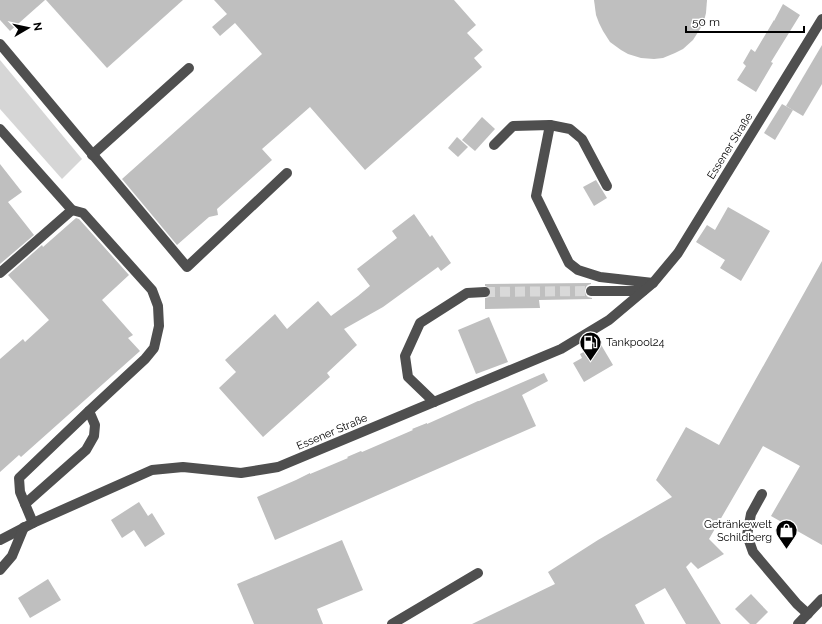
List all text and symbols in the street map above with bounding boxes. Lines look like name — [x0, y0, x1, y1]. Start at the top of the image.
north arrow — [8, 8, 48, 48]
scale bar — [686, 8, 804, 34]
text: 50 m — [692, 15, 720, 29]
text: N — [30, 21, 44, 32]
street label: Essener Straße — [704, 110, 756, 182]
fuel station icon: Tankpool24 — [577, 329, 603, 362]
place label: Tankpool24 — [606, 336, 664, 349]
street label: Essener Straße — [295, 411, 370, 453]
shop icon: Getränkewelt Schildberg — [774, 517, 800, 550]
place label: Getränkewelt Schildberg — [704, 518, 772, 544]

